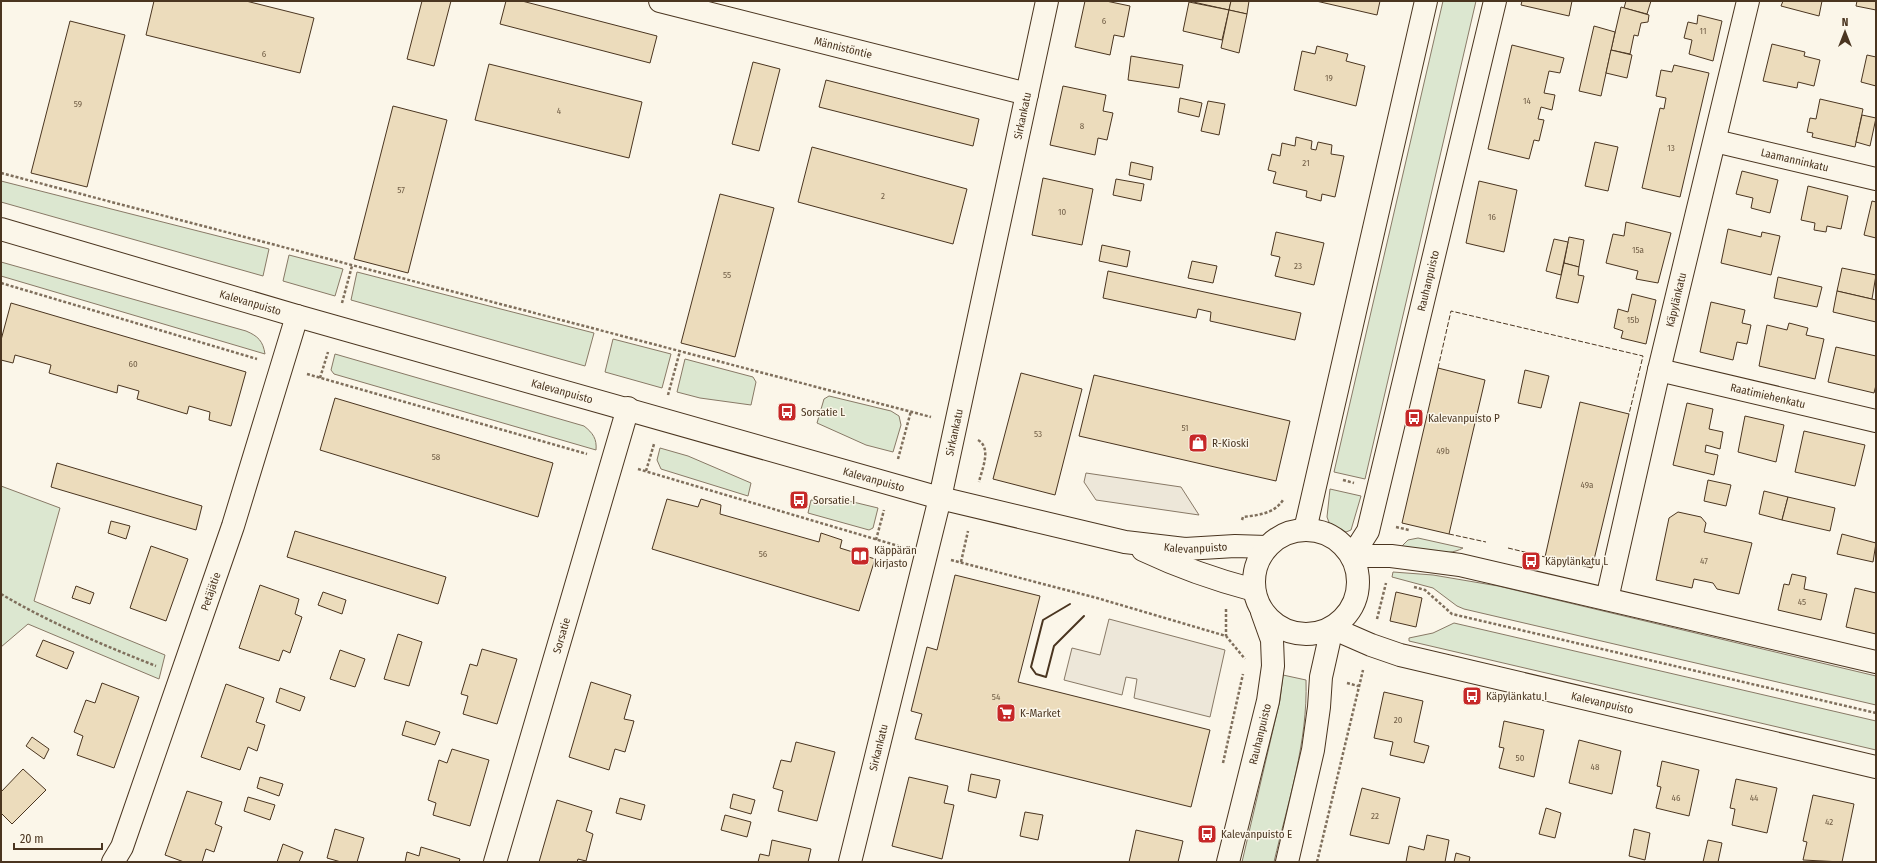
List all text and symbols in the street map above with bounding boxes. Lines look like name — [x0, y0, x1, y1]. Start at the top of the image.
north arrow — [1825, 12, 1865, 52]
house number: 6 — [1102, 16, 1107, 26]
text: N — [1842, 16, 1848, 29]
house number: 11 — [1700, 26, 1706, 36]
street label: Männistöntie — [813, 34, 873, 61]
house number: 6 — [262, 49, 267, 59]
house number: 19 — [1325, 73, 1333, 83]
street label: Sirkankatu — [1011, 91, 1034, 141]
house number: 14 — [1523, 96, 1532, 106]
house number: 59 — [74, 99, 82, 109]
house number: 4 — [557, 106, 562, 116]
house number: 8 — [1080, 121, 1085, 131]
house number: 13 — [1667, 143, 1675, 153]
street label: Laamanninkatu — [1759, 146, 1830, 175]
house number: 21 — [1302, 158, 1310, 168]
house number: 57 — [397, 185, 405, 195]
house number: 2 — [881, 191, 885, 201]
house number: 10 — [1058, 207, 1066, 217]
house number: 16 — [1488, 212, 1497, 222]
house number: 15a — [1632, 245, 1645, 255]
street label: Rauhanpuisto — [1415, 249, 1442, 313]
house number: 23 — [1294, 261, 1302, 271]
house number: 55 — [723, 270, 731, 280]
street label: Käpylänkatu — [1664, 271, 1689, 329]
street label: Kalevanpuisto — [218, 288, 283, 318]
house number: 15b — [1627, 315, 1639, 325]
house number: 60 — [128, 359, 138, 369]
street label: Kalevanpuisto — [530, 377, 594, 406]
street label: Raatimiehenkatu — [1729, 381, 1807, 411]
bus stop icon: Sorsatie L — [776, 401, 798, 423]
place label: Sorsatie L — [801, 406, 845, 419]
bus stop icon: Kalevanpuisto P — [1403, 407, 1425, 429]
street label: Sirkankatu — [943, 408, 966, 457]
place label: Kalevanpuisto P — [1428, 412, 1500, 425]
house number: 51 — [1181, 423, 1189, 433]
house number: 53 — [1034, 429, 1042, 439]
shop icon: R-Kioski — [1187, 432, 1209, 454]
place label: R-Kioski — [1212, 437, 1249, 450]
house number: 49b — [1436, 446, 1450, 456]
house number: 58 — [432, 452, 441, 462]
street label: Kalevanpuisto — [841, 465, 906, 495]
house number: 49a — [1581, 480, 1594, 490]
bus stop icon: Sorsatie I — [788, 489, 810, 511]
place label: Sorsatie I — [813, 494, 855, 507]
street label: Kalevanpuisto — [1163, 540, 1228, 556]
place label: Käppärän kirjasto — [874, 544, 917, 570]
library icon: Käppärän kirjasto — [849, 545, 871, 567]
house number: 56 — [759, 549, 768, 559]
bus stop icon: Käpylänkatu L — [1520, 550, 1542, 572]
place label: Käpylänkatu L — [1545, 555, 1608, 568]
house number: 47 — [1700, 556, 1708, 566]
street label: Petäjätie — [198, 571, 224, 612]
house number: 45 — [1798, 597, 1806, 607]
street label: Sorsatie — [550, 616, 573, 655]
bus stop icon: Käpylänkatu I — [1461, 685, 1483, 707]
street label: Kalevanpuisto — [1570, 689, 1635, 717]
place label: Käpylänkatu I — [1486, 690, 1547, 703]
house number: 54 — [992, 692, 1001, 702]
supermarket icon: K-Market — [995, 702, 1017, 724]
street label: Rauhanpuisto — [1246, 702, 1274, 766]
place label: K-Market — [1020, 707, 1061, 720]
house number: 20 — [1394, 715, 1403, 725]
street label: Sirkankatu — [867, 723, 891, 772]
house number: 50 — [1516, 753, 1525, 763]
house number: 48 — [1591, 762, 1600, 772]
house number: 46 — [1672, 793, 1681, 803]
house number: 44 — [1750, 793, 1759, 803]
house number: 22 — [1371, 811, 1379, 821]
house number: 42 — [1825, 817, 1833, 827]
bus stop icon: Kalevanpuisto E — [1196, 823, 1218, 845]
scale bar — [14, 825, 102, 851]
place label: Kalevanpuisto E — [1221, 828, 1292, 841]
text: 20 m — [20, 832, 44, 846]

